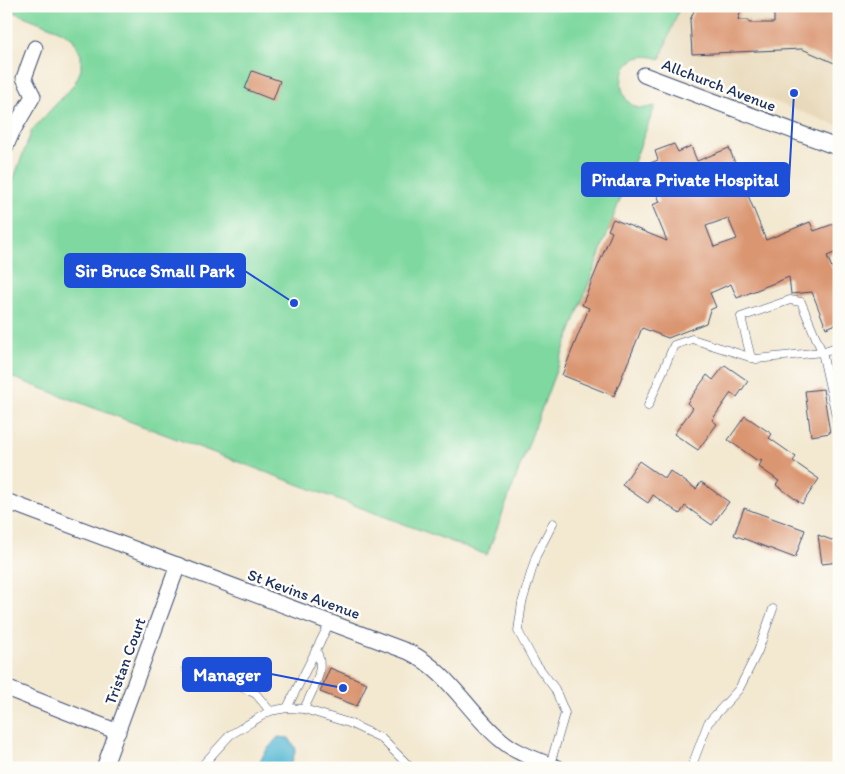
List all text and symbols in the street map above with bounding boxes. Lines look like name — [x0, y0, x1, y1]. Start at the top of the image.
street label: Allchurch Avenue — [659, 54, 779, 116]
callout: Pindara Private Hospital — [582, 163, 789, 196]
text: Pindara Private Hospital — [591, 169, 779, 191]
callout: Sir Bruce Small Park — [65, 254, 245, 287]
text: Sir Bruce Small Park — [75, 260, 236, 282]
street label: St Kevins Avenue — [245, 565, 363, 623]
street label: Tristan Court — [100, 615, 150, 707]
callout: Manager — [183, 658, 271, 691]
text: Manager — [193, 664, 262, 686]

